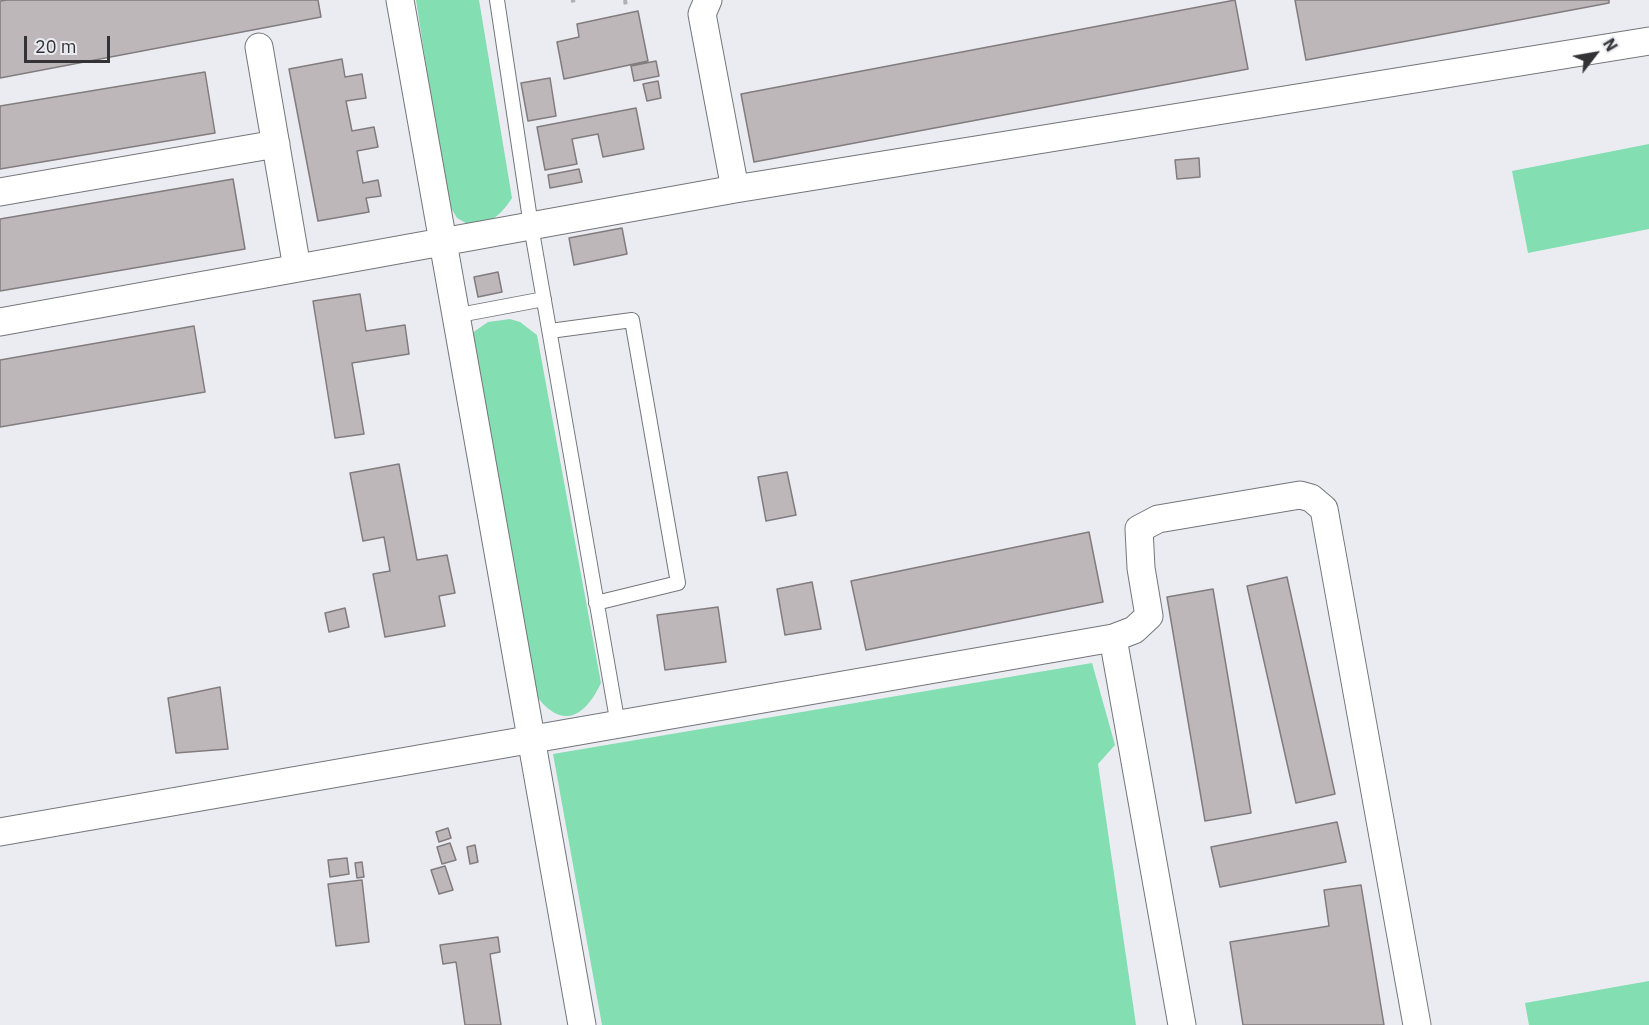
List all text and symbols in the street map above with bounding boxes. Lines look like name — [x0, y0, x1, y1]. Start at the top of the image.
scale bar — [27, 24, 112, 62]
north arrow — [1565, 24, 1625, 84]
text: 20 m — [35, 35, 77, 58]
text: N — [1599, 35, 1622, 55]

